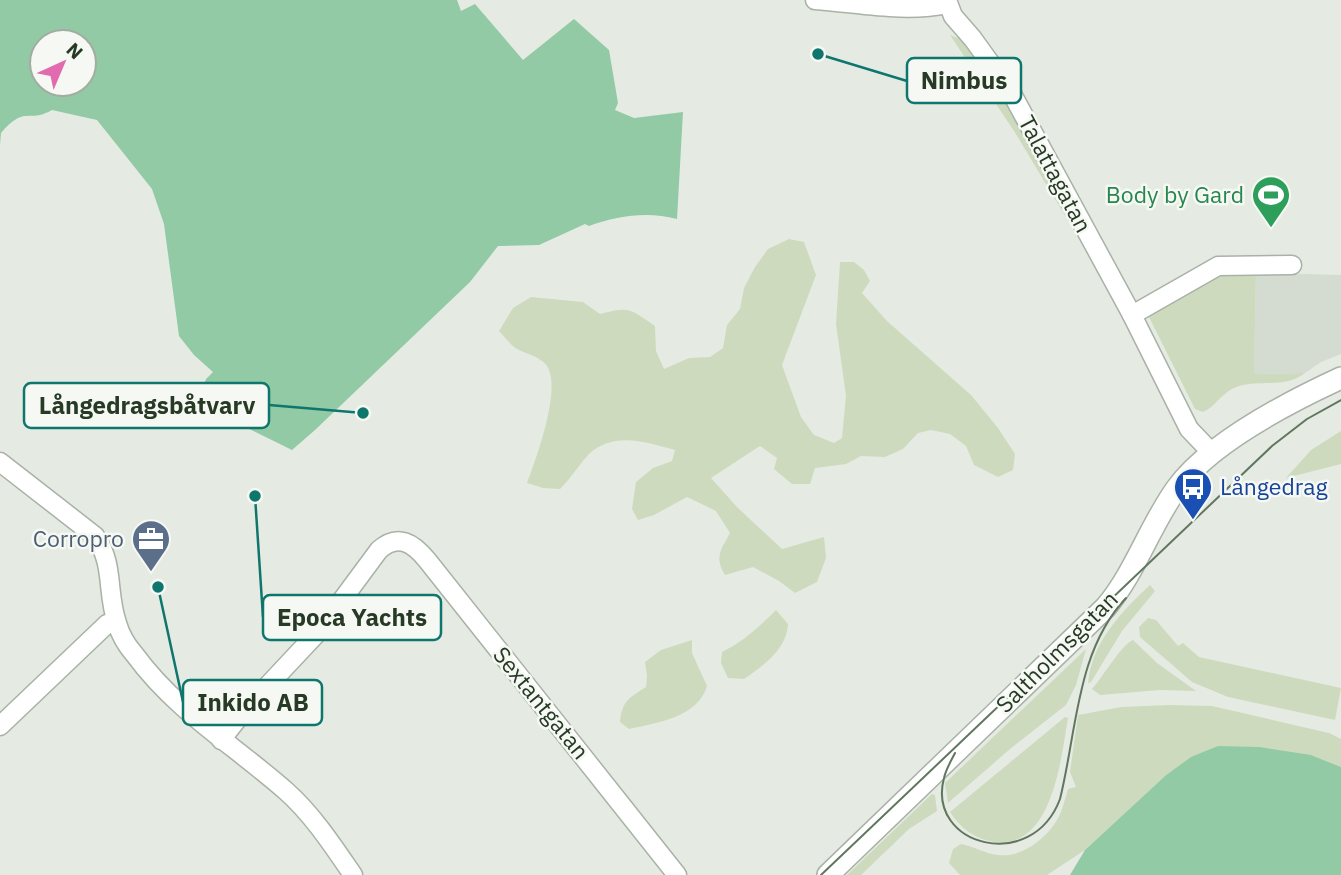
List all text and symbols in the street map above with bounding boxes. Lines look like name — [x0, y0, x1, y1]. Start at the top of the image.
north arrow — [28, 28, 98, 98]
text: N — [62, 37, 88, 64]
callout: Nimbus — [907, 58, 1021, 103]
text: Nimbus — [921, 64, 1007, 96]
street label: Talattagatan — [1013, 110, 1099, 237]
sports icon: Body by Gard — [1250, 174, 1292, 229]
place label: Body by Gard — [1106, 179, 1244, 209]
callout: Långedragsbåtvarv — [24, 383, 269, 428]
text: Långedragsbåtvarv — [39, 389, 255, 421]
bus stop icon: Långedrag — [1172, 466, 1214, 521]
place label: Långedrag — [1220, 471, 1328, 501]
office icon: Corropro — [130, 518, 172, 573]
place label: Corropro — [33, 523, 124, 553]
street label: Saltholmsgatan — [989, 584, 1124, 719]
callout: Epoca Yachts — [263, 595, 441, 640]
text: Epoca Yachts — [277, 601, 427, 633]
street label: Sextantgatan — [487, 640, 596, 765]
callout: Inkido AB — [183, 680, 322, 725]
text: Inkido AB — [197, 686, 309, 718]

